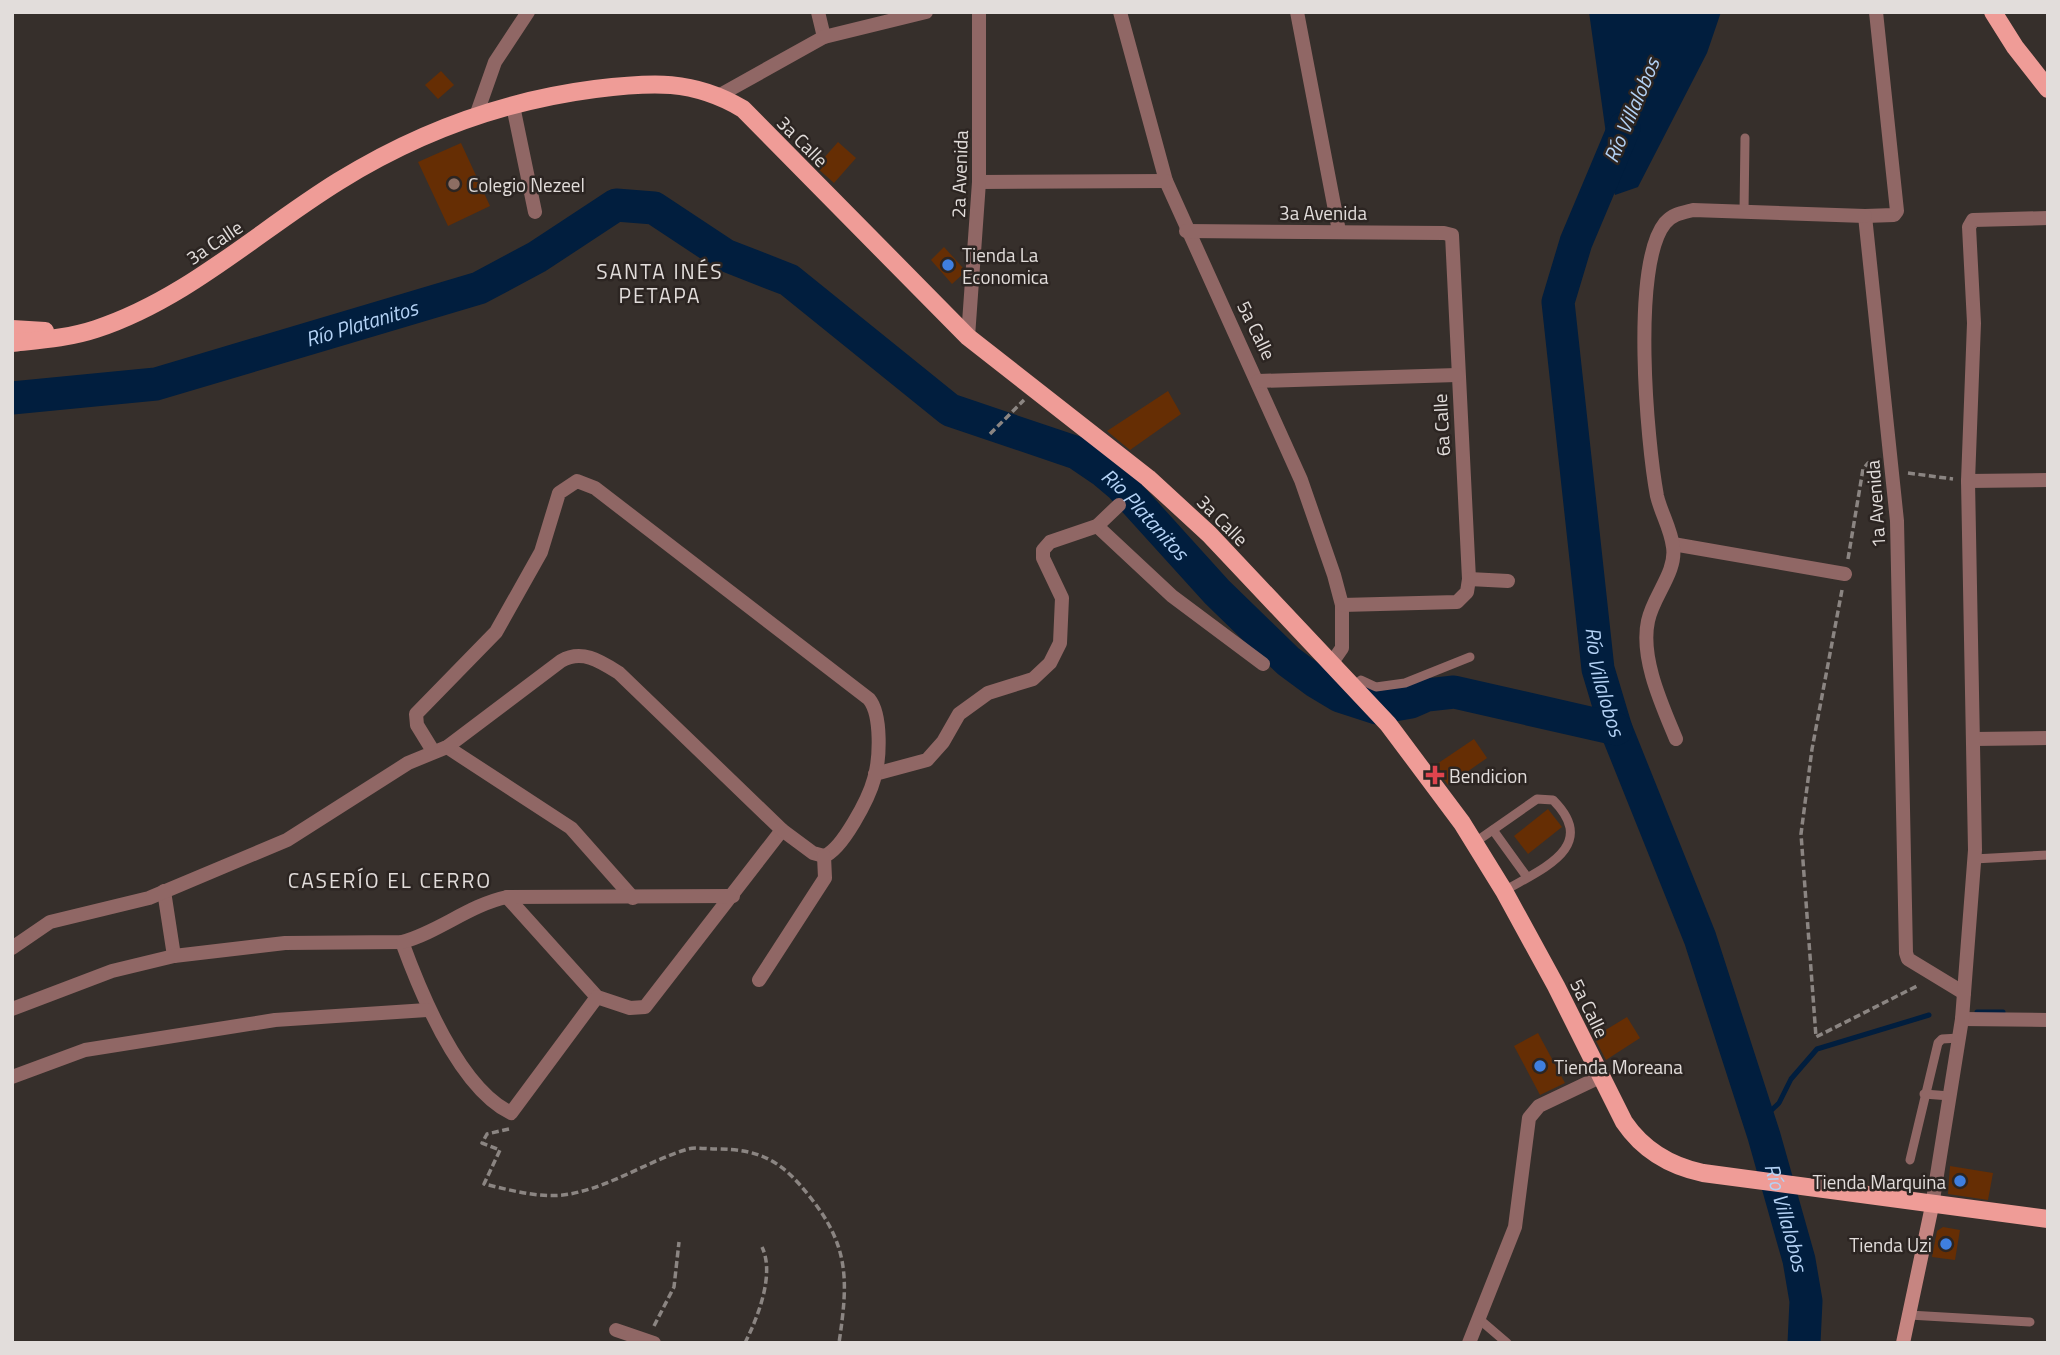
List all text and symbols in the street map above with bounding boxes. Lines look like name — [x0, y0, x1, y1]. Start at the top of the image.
water label: Río Villalobos — [1595, 51, 1668, 167]
street label: 3a Calle — [771, 109, 835, 173]
street label: 2a Avenida — [943, 129, 975, 218]
place label: Colegio Nezeel — [468, 170, 585, 199]
marker: Colegio Nezeel — [446, 176, 462, 192]
street label: 3a Avenida — [1279, 198, 1367, 227]
street label: 3a Calle — [180, 212, 248, 272]
place label: Tienda La Economica — [962, 240, 1049, 291]
district label: SANTA INÉS PETAPA — [596, 255, 724, 311]
marker: Tienda La Economica — [940, 257, 956, 273]
water label: Río Platanitos — [301, 291, 423, 355]
street label: 5a Calle — [1230, 296, 1284, 364]
street label: 6a Calle — [1425, 393, 1457, 457]
street label: 1a Avenida — [1857, 459, 1893, 549]
water label: Rio Platanitos — [1095, 460, 1198, 569]
street label: 3a Calle — [1191, 488, 1255, 552]
water label: Río Villalobos — [1578, 625, 1634, 743]
place label: Bendicion — [1449, 761, 1527, 790]
marker: Bendicion — [1427, 767, 1443, 783]
district label: CASERÍO EL CERRO — [288, 864, 492, 896]
street label: 5a Calle — [1563, 974, 1617, 1042]
place label: Tienda Moreana — [1554, 1052, 1683, 1081]
marker: Tienda Moreana — [1532, 1058, 1548, 1074]
water label: Río Villalobos — [1756, 1159, 1817, 1276]
place label: Tienda Marquina — [1813, 1167, 1946, 1196]
marker: Tienda Marquina — [1952, 1173, 1968, 1189]
place label: Tienda Uzi — [1849, 1230, 1932, 1259]
marker: Tienda Uzi — [1938, 1236, 1954, 1252]

